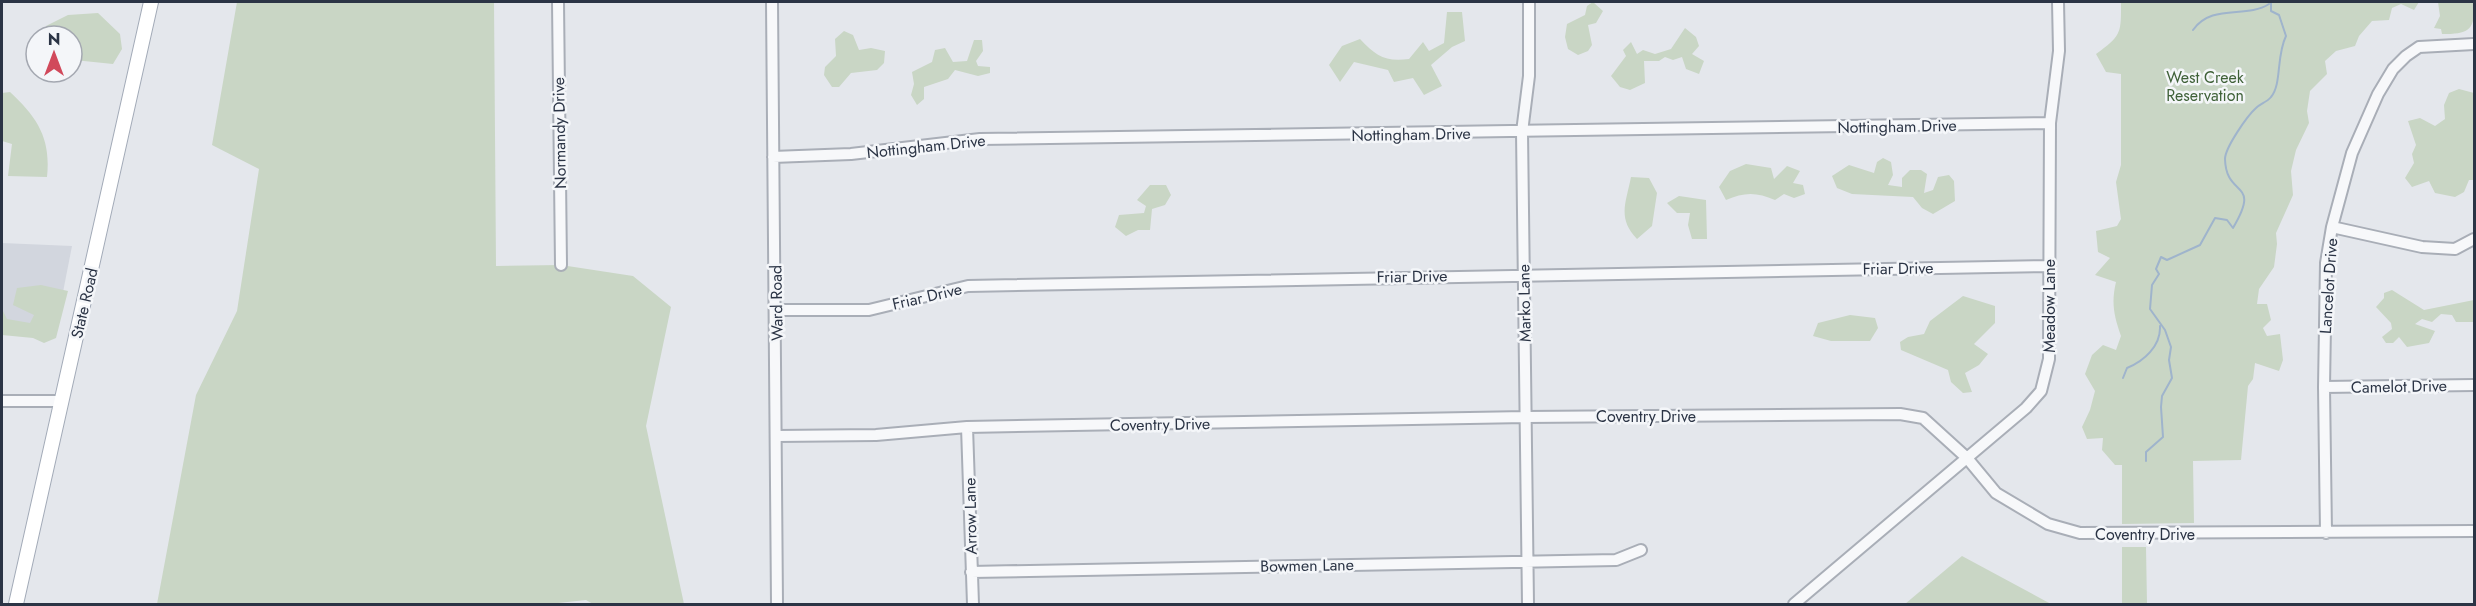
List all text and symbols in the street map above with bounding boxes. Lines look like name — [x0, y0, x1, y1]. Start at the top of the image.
north arrow — [24, 24, 84, 84]
text: N — [48, 28, 60, 51]
park label: West Creek Reservation — [2166, 66, 2245, 107]
street label: Normandy Drive — [547, 77, 572, 189]
street label: Nottingham Drive — [1837, 114, 1957, 139]
street label: Nottingham Drive — [1351, 122, 1471, 147]
street label: Nottingham Drive — [865, 129, 987, 164]
street label: Lancelot Drive — [2314, 237, 2343, 335]
street label: Friar Drive — [1862, 256, 1934, 281]
street label: Meadow Lane — [2038, 259, 2061, 353]
street label: Friar Drive — [1376, 264, 1448, 289]
street label: Marko Lane — [1512, 264, 1537, 342]
street label: Ward Road — [764, 265, 789, 341]
street label: State Road — [65, 266, 104, 341]
street label: Friar Drive — [890, 277, 964, 316]
street label: Camelot Drive — [2351, 374, 2447, 399]
street label: Coventry Drive — [1596, 405, 1696, 428]
street label: Coventry Drive — [1110, 412, 1210, 437]
street label: Arrow Lane — [958, 477, 983, 555]
street label: Coventry Drive — [2095, 523, 2195, 546]
street label: Bowmen Lane — [1260, 553, 1354, 578]

